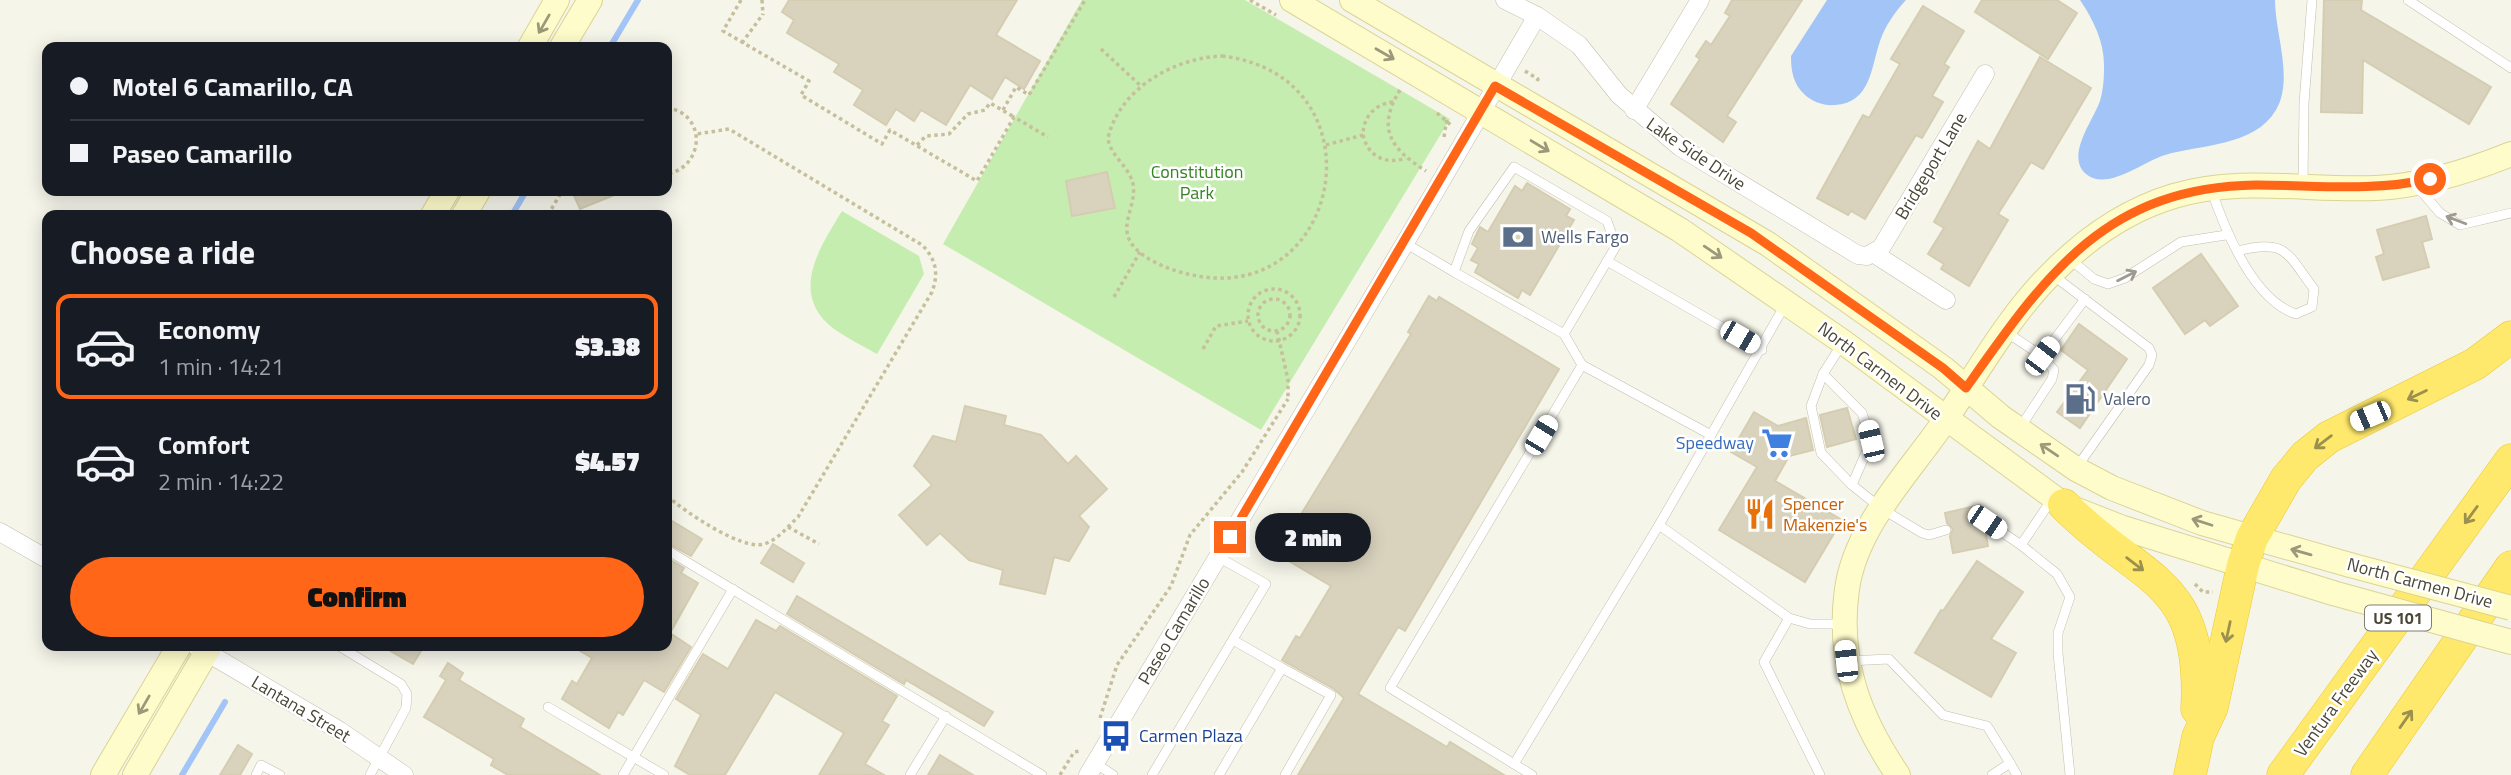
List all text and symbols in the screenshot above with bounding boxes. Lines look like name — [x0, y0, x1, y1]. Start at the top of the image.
one-way arrow — [536, 13, 550, 33]
one-way arrow — [1374, 47, 1394, 61]
text: Motel 6 Camarillo, CA — [112, 67, 353, 106]
street label: Bridgeport Lane — [1888, 107, 1973, 225]
street label: Lake Side Drive — [1641, 110, 1751, 197]
text: Paseo Camarillo — [112, 134, 292, 173]
one-way arrow — [1529, 139, 1549, 153]
park label: Constitution Park — [1151, 158, 1243, 206]
route start — [2414, 163, 2446, 195]
one-way arrow — [2446, 213, 2467, 226]
bank icon: Wells Fargo — [1501, 220, 1535, 254]
place label: Wells Fargo — [1541, 223, 1629, 250]
text: Choose a ride — [70, 228, 255, 276]
one-way arrow — [1702, 245, 1722, 259]
one-way arrow — [2116, 268, 2136, 282]
text: Economy — [158, 310, 260, 349]
icon: car — [74, 315, 137, 378]
street label: North Carmen Drive — [1812, 315, 1948, 426]
car — [1717, 317, 1764, 357]
text: $3.38 — [575, 327, 640, 366]
car — [2021, 333, 2064, 379]
text: 1 min · 14:21 — [158, 349, 284, 384]
fuel station icon: Valero — [2063, 382, 2097, 416]
place label: Valero — [2103, 385, 2151, 412]
one-way arrow — [2407, 388, 2428, 402]
car — [2347, 398, 2394, 434]
car — [1522, 412, 1561, 458]
car — [1857, 418, 1886, 464]
text: Comfort — [158, 425, 250, 464]
supermarket icon: Speedway — [1760, 426, 1794, 460]
place label: Speedway — [1676, 429, 1754, 456]
icon: car — [74, 430, 137, 493]
one-way arrow — [2314, 434, 2333, 449]
text: $4.57 — [575, 442, 640, 481]
one-way arrow — [2040, 443, 2059, 457]
text: 2 min · 14:22 — [158, 464, 284, 499]
place label: Spencer Makenzie's — [1783, 490, 1867, 538]
restaurant icon: Spencer Makenzie's — [1743, 497, 1777, 531]
car — [1964, 502, 2011, 542]
one-way arrow — [2464, 505, 2478, 524]
callout: 2 min — [1254, 512, 1370, 562]
one-way arrow — [2191, 515, 2213, 527]
text: 2 min — [1284, 520, 1342, 555]
route end — [1214, 521, 1246, 553]
one-way arrow — [2290, 544, 2312, 557]
street label: North Carmen Drive — [2344, 550, 2496, 615]
button: Confirm — [70, 557, 644, 637]
one-way arrow — [2125, 557, 2144, 571]
street label: Paseo Camarillo — [1131, 572, 1216, 690]
road number: US 101 — [2365, 606, 2431, 631]
one-way arrow — [2220, 620, 2234, 643]
car — [1834, 639, 1859, 683]
street label: Ventura Freeway — [2287, 643, 2384, 762]
street label: Lantana Street — [246, 668, 357, 749]
one-way arrow — [137, 694, 151, 714]
one-way arrow — [2399, 710, 2413, 729]
bus stop icon: Carmen Plaza — [1099, 719, 1133, 753]
place label: Carmen Plaza — [1139, 722, 1243, 749]

